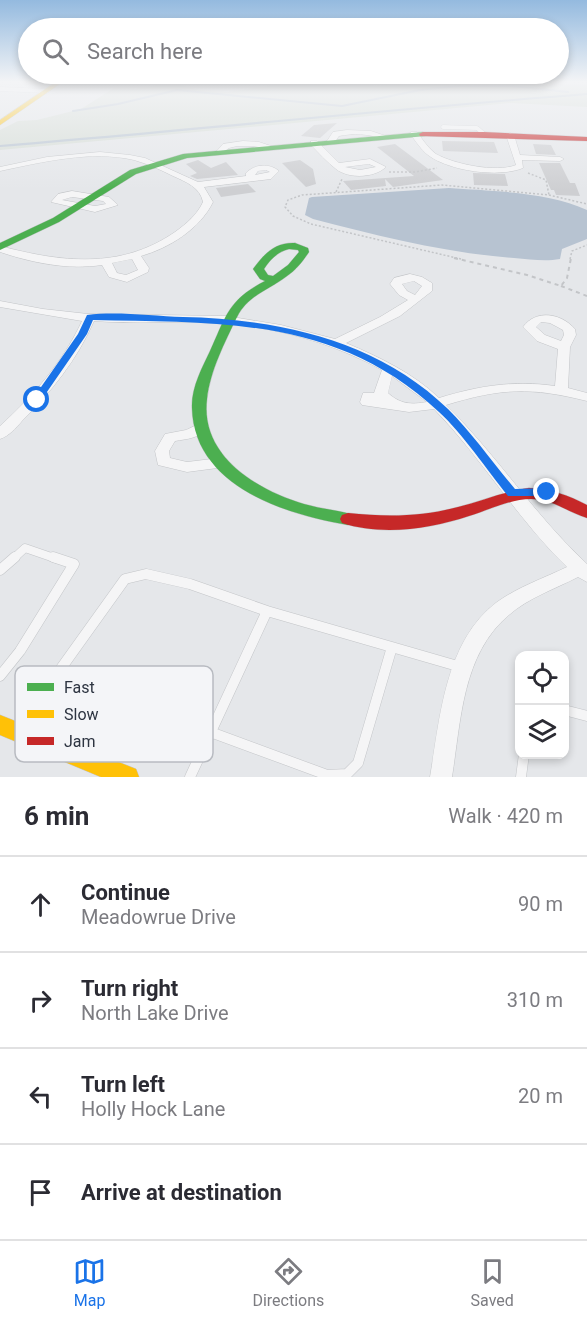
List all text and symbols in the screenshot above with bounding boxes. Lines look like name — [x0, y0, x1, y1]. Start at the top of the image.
search box — [18, 18, 569, 84]
icon: search — [39, 35, 72, 68]
text: Search here — [87, 39, 203, 64]
route start — [23, 386, 49, 412]
route end — [533, 478, 559, 504]
map controls — [515, 651, 569, 759]
button: locate — [515, 651, 569, 705]
legend — [15, 666, 213, 762]
text: Fast — [64, 678, 95, 697]
text: Slow — [64, 705, 99, 724]
button: layers — [515, 705, 569, 759]
text: Jam — [64, 732, 96, 751]
text: 6 min — [24, 801, 89, 831]
text: Walk · 420 m — [448, 804, 563, 828]
text: Continue — [81, 880, 170, 905]
icon: ahead — [24, 888, 57, 921]
text: 90 m — [518, 892, 563, 916]
text: Meadowrue Drive — [81, 905, 236, 929]
text: Turn right — [81, 976, 178, 1001]
icon: right — [24, 984, 57, 1017]
text: 310 m — [507, 988, 563, 1012]
text: North Lake Drive — [81, 1001, 229, 1025]
text: Turn left — [81, 1072, 165, 1097]
icon: left — [24, 1080, 57, 1113]
text: 20 m — [518, 1084, 563, 1108]
text: Holly Hock Lane — [81, 1097, 225, 1121]
icon: arrive — [24, 1176, 57, 1209]
text: Arrive at destination — [81, 1180, 282, 1205]
tab: Map — [73, 1255, 106, 1310]
tab: Directions — [252, 1255, 324, 1310]
tab: Saved — [471, 1255, 514, 1310]

